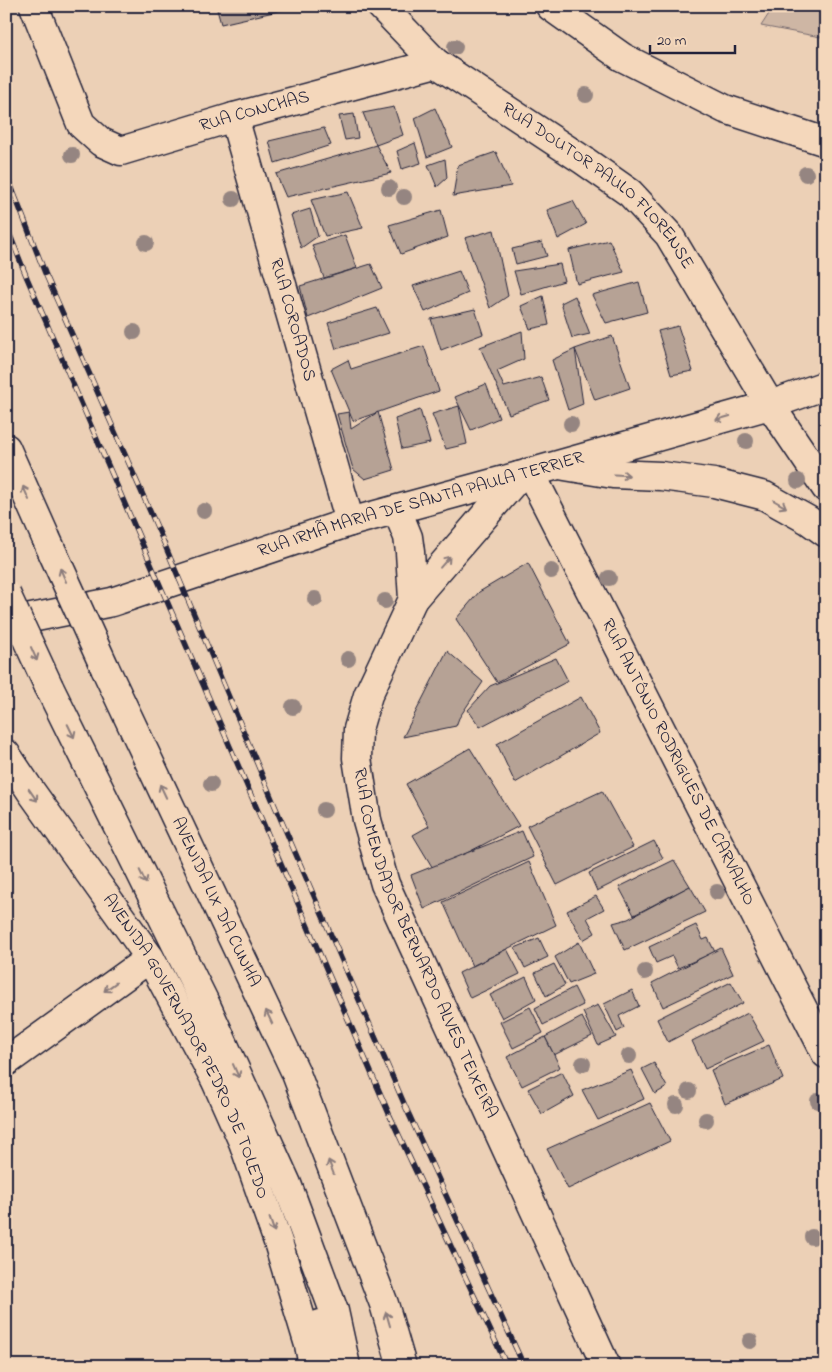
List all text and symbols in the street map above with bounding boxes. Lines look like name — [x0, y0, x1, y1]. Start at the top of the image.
scale bar — [650, 22, 734, 54]
text: 20 m — [657, 30, 687, 52]
street label: RUA CONCHAS — [196, 84, 313, 140]
street label: RUA DOUTOR PAULO FLORENSE — [496, 97, 700, 274]
street label: RUA COROADOS — [262, 255, 322, 384]
one-way arrow — [716, 414, 732, 423]
street label: RUA IRMÃ MARIA DE SANTA PAULA TERRIER — [255, 445, 587, 565]
one-way arrow — [613, 470, 629, 479]
one-way arrow — [21, 486, 31, 501]
one-way arrow — [772, 500, 786, 510]
one-way arrow — [440, 556, 451, 569]
one-way arrow — [58, 568, 67, 583]
street label: RUA ANTÔNIO RODRIGUES DE CARVALHO — [594, 615, 762, 910]
one-way arrow — [29, 646, 39, 661]
one-way arrow — [67, 723, 76, 738]
street label: RUA COMENDADOR BERNARDO ALVES TEIXEIRA — [346, 766, 504, 1123]
one-way arrow — [158, 784, 167, 799]
one-way arrow — [28, 788, 38, 802]
street label: AVENIDA LIX DA CUNHA — [164, 813, 267, 992]
one-way arrow — [138, 869, 148, 884]
street label: AVENIDA GOVERNADOR PEDRO DE TOLEDO — [96, 889, 275, 1203]
one-way arrow — [103, 982, 117, 992]
one-way arrow — [264, 1010, 273, 1025]
one-way arrow — [231, 1063, 241, 1078]
one-way arrow — [326, 1160, 335, 1175]
one-way arrow — [268, 1217, 277, 1232]
one-way arrow — [383, 1311, 393, 1327]

